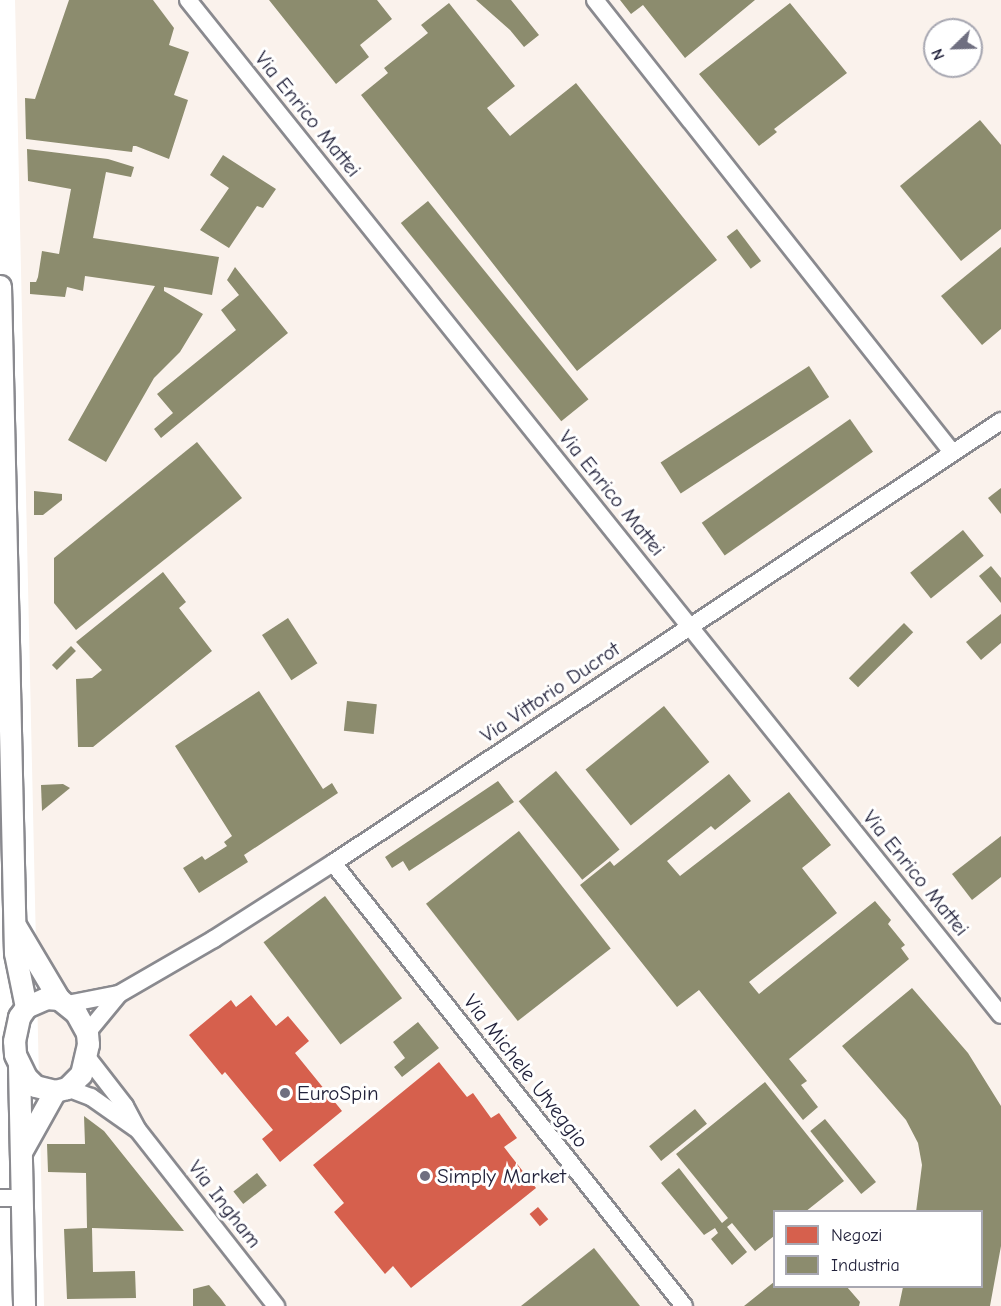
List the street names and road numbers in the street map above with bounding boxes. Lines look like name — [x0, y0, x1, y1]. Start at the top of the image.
street label: Via Enrico Mattei — [250, 46, 366, 182]
street label: Via Enrico Mattei — [554, 425, 670, 561]
street label: Via Vittorio Ducrot — [476, 636, 624, 748]
street label: Via Enrico Mattei — [858, 805, 974, 941]
street label: Via Michele Utveggio — [458, 989, 594, 1153]
street label: Via Ingham — [183, 1155, 267, 1253]

